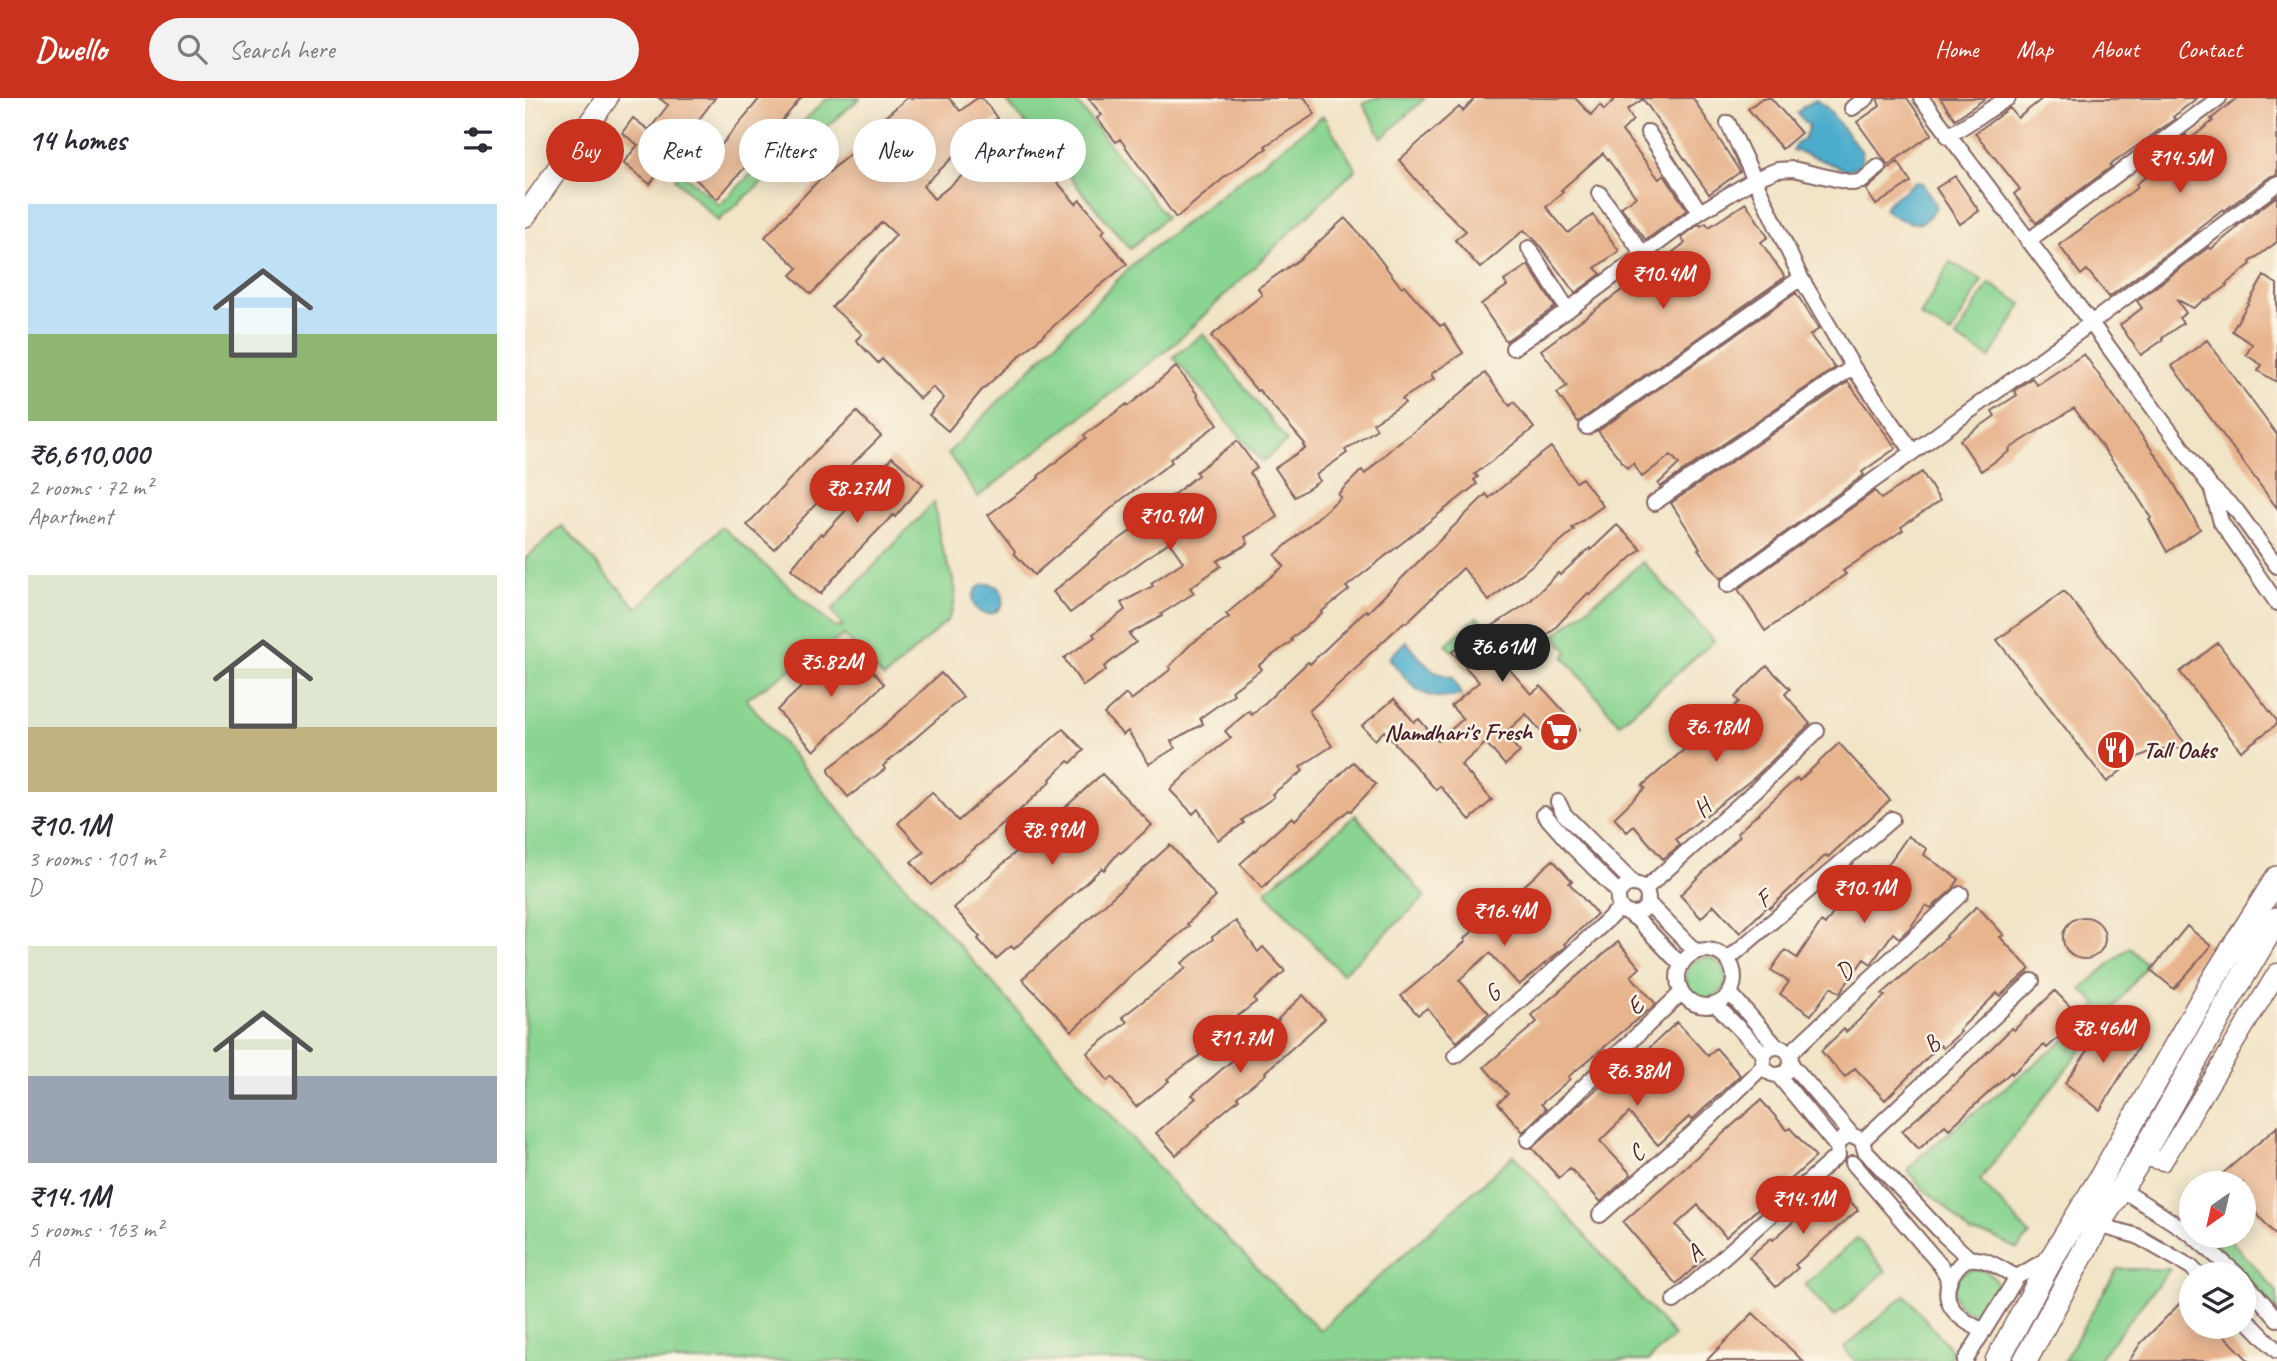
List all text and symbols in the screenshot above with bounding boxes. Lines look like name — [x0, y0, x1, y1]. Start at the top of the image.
search box — [149, 18, 639, 81]
text: Dwello — [35, 28, 107, 70]
icon: search — [173, 30, 211, 68]
text: Search here — [229, 33, 335, 66]
text: Home — [1935, 34, 1978, 64]
text: Map — [2016, 34, 2053, 64]
text: About — [2091, 34, 2139, 64]
text: Contact — [2177, 34, 2242, 64]
chip: Buy — [546, 119, 624, 182]
chip: Rent — [638, 119, 725, 182]
chip: Filters — [739, 119, 839, 182]
chip: New — [853, 119, 936, 182]
chip: Apartment — [950, 119, 1086, 182]
text: 14 homes — [28, 121, 126, 159]
icon: filters — [459, 121, 497, 159]
pin: ₹14.5M — [2123, 136, 2237, 195]
text: ₹14.5M — [2149, 143, 2211, 172]
icon: home — [200, 250, 326, 376]
pin: ₹10.4M — [1606, 252, 1720, 311]
text: ₹10.4M — [1632, 259, 1694, 288]
text: ₹6,610,000 — [28, 435, 149, 473]
pin: ₹8.27M — [800, 466, 914, 525]
text: 2 rooms · 72 m² — [28, 473, 152, 502]
text: ₹8.27M — [826, 473, 888, 502]
pin: ₹10.9M — [1113, 494, 1227, 553]
text: ₹10.9M — [1139, 501, 1201, 530]
text: Apartment — [28, 502, 113, 531]
icon: home — [200, 621, 326, 747]
pin: ₹6.61M — [1445, 624, 1559, 684]
text: ₹6.61M — [1470, 632, 1534, 661]
pin: ₹5.82M — [774, 640, 888, 699]
text: ₹5.82M — [800, 647, 862, 676]
pin: ₹6.18M — [1659, 704, 1773, 764]
supermarket icon: Namdhari's Fresh — [1538, 711, 1580, 753]
text: ₹6.18M — [1684, 712, 1748, 741]
place label: Namdhari's Fresh — [1384, 717, 1534, 747]
restaurant icon: Tall Oaks — [2095, 729, 2137, 771]
place label: Tall Oaks — [2143, 735, 2219, 765]
street label: H — [1687, 789, 1720, 824]
text: ₹10.1M — [28, 806, 110, 844]
pin: ₹8.99M — [995, 808, 1109, 867]
text: ₹8.99M — [1021, 815, 1083, 844]
text: 3 rooms · 101 m² — [28, 844, 163, 873]
pin: ₹10.1M — [1807, 866, 1921, 925]
text: D — [28, 873, 41, 902]
text: ₹10.1M — [1833, 873, 1895, 902]
street label: F — [1749, 881, 1781, 914]
pin: ₹16.4M — [1447, 888, 1561, 948]
text: ₹16.4M — [1472, 896, 1536, 925]
street label: D — [1829, 954, 1861, 987]
street label: G — [1478, 976, 1508, 1008]
street label: E — [1620, 989, 1652, 1021]
icon: home — [200, 992, 326, 1118]
pin: ₹8.46M — [2046, 1006, 2160, 1065]
text: ₹8.46M — [2071, 1013, 2135, 1042]
pin: ₹11.7M — [1183, 1016, 1297, 1075]
text: ₹11.7M — [1209, 1023, 1271, 1052]
street label: B — [1916, 1028, 1947, 1059]
pin: ₹6.38M — [1580, 1048, 1694, 1108]
text: ₹6.38M — [1605, 1056, 1669, 1085]
street label: C — [1622, 1136, 1652, 1168]
north arrow — [2179, 1171, 2256, 1248]
map controls — [2179, 1171, 2256, 1339]
pin: ₹14.1M — [1746, 1176, 1860, 1236]
text: ₹14.1M — [28, 1177, 110, 1215]
text: ₹14.1M — [1772, 1184, 1834, 1213]
text: 5 rooms · 163 m² — [28, 1215, 163, 1244]
street label: A — [1679, 1237, 1709, 1268]
text: A — [28, 1244, 40, 1273]
button: layers — [2179, 1262, 2256, 1339]

